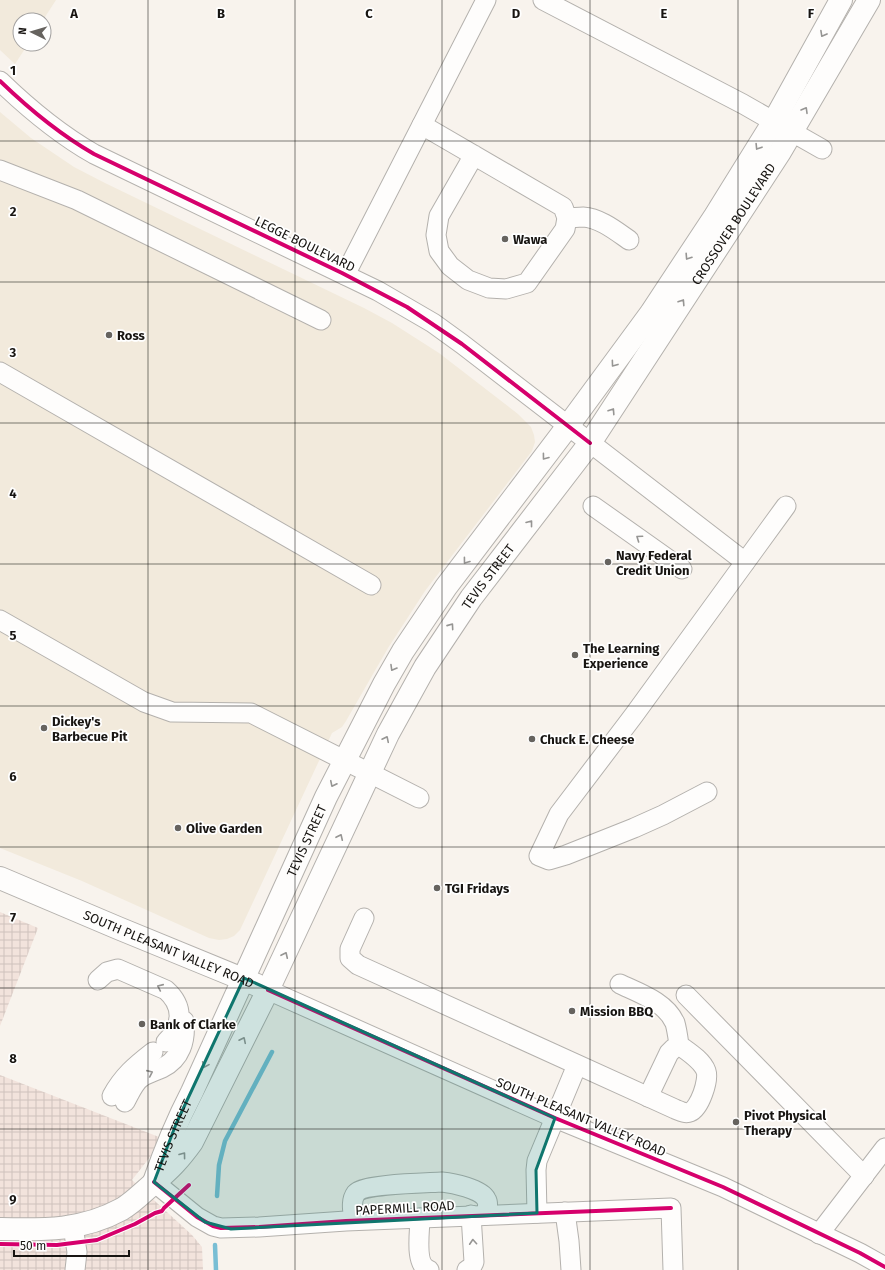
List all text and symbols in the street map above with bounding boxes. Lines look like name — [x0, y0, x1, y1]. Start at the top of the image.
text: A — [69, 6, 78, 21]
text: B — [217, 6, 225, 21]
text: C — [365, 6, 373, 21]
text: D — [512, 6, 521, 21]
text: E — [661, 6, 668, 21]
text: F — [808, 6, 815, 21]
north arrow — [12, 12, 52, 52]
text: N — [16, 27, 29, 35]
one-way arrow — [820, 30, 827, 37]
text: 1 — [10, 63, 16, 78]
one-way arrow — [801, 106, 808, 114]
one-way arrow — [755, 143, 763, 150]
street label: CROSSOVER BOULEVARD — [688, 160, 778, 287]
text: 2 — [10, 204, 17, 219]
street label: LEGGE BOULEVARD — [252, 213, 358, 275]
place label: Wawa — [513, 232, 547, 247]
marker: Wawa — [500, 234, 510, 244]
one-way arrow — [685, 253, 693, 260]
one-way arrow — [678, 299, 685, 306]
place label: Ross — [117, 328, 146, 343]
marker: Ross — [104, 330, 114, 340]
text: 3 — [9, 345, 17, 360]
one-way arrow — [612, 359, 619, 366]
one-way arrow — [607, 408, 614, 415]
one-way arrow — [542, 453, 549, 460]
text: 4 — [9, 486, 17, 501]
one-way arrow — [525, 520, 532, 527]
one-way arrow — [636, 536, 643, 543]
street label: TEVIS STREET — [458, 541, 517, 612]
place label: Navy Federal Credit Union — [616, 548, 692, 578]
one-way arrow — [463, 556, 470, 563]
marker: Navy Federal Credit Union — [603, 557, 613, 567]
one-way arrow — [446, 624, 453, 631]
text: 5 — [10, 628, 17, 643]
place label: The Learning Experience — [583, 641, 660, 671]
marker: The Learning Experience — [570, 650, 580, 660]
one-way arrow — [390, 664, 397, 671]
place label: Dickey's Barbecue Pit — [52, 714, 129, 744]
marker: Dickey's Barbecue Pit — [39, 723, 49, 733]
place label: Chuck E. Cheese — [540, 732, 634, 747]
marker: Chuck E. Cheese — [527, 734, 537, 744]
one-way arrow — [381, 735, 389, 743]
text: 6 — [9, 769, 17, 784]
one-way arrow — [330, 779, 338, 787]
street label: TEVIS STREET — [283, 802, 329, 879]
place label: Olive Garden — [186, 821, 262, 836]
marker: Olive Garden — [173, 823, 183, 833]
one-way arrow — [335, 834, 343, 841]
place label: TGI Fridays — [445, 881, 510, 896]
marker: TGI Fridays — [432, 883, 442, 893]
street label: SOUTH PLEASANT VALLEY ROAD — [81, 907, 256, 990]
text: 7 — [10, 910, 16, 925]
one-way arrow — [280, 951, 288, 959]
one-way arrow — [157, 984, 164, 992]
place label: Mission BBQ — [580, 1004, 654, 1019]
marker: Mission BBQ — [567, 1006, 577, 1016]
place label: Bank of Clarke — [150, 1017, 236, 1032]
marker: Bank of Clarke — [137, 1019, 147, 1029]
one-way arrow — [238, 1037, 246, 1045]
text: 8 — [9, 1051, 17, 1066]
one-way arrow — [201, 1061, 209, 1068]
one-way arrow — [145, 1070, 153, 1078]
street label: SOUTH PLEASANT VALLEY ROAD — [494, 1074, 668, 1160]
street label: TEVIS STREET — [151, 1097, 195, 1174]
place label: Pivot Physical Therapy — [744, 1108, 826, 1138]
marker: Pivot Physical Therapy — [731, 1117, 741, 1127]
one-way arrow — [178, 1152, 186, 1159]
text: 9 — [9, 1192, 17, 1207]
street label: PAPERMILL ROAD — [355, 1198, 455, 1218]
scale bar — [14, 1232, 129, 1258]
text: 50 m — [20, 1239, 46, 1253]
one-way arrow — [468, 1239, 477, 1245]

